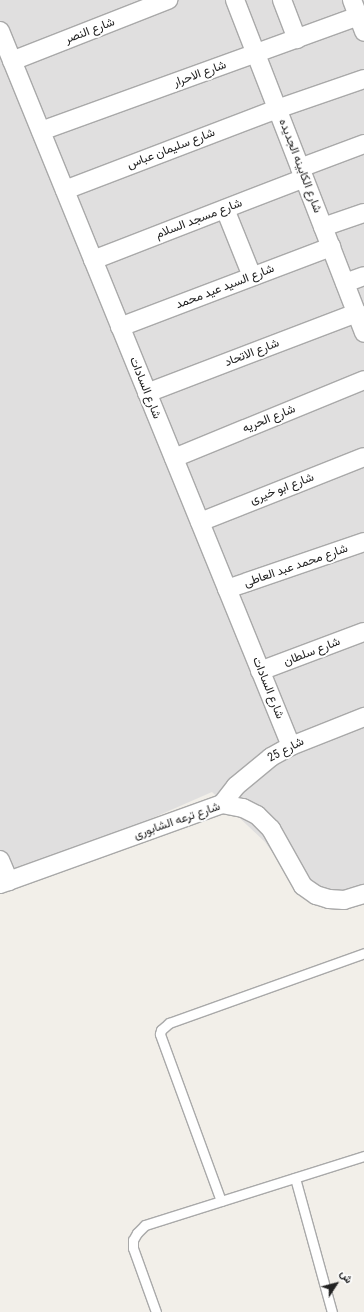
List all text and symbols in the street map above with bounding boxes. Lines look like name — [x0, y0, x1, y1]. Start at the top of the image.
street label: شارع النصر — [63, 15, 117, 47]
street label: شارع الاحرار — [172, 58, 228, 90]
street label: شارع الكابينه الجديده — [275, 117, 325, 215]
street label: شارع سليمان عباس — [125, 126, 217, 172]
street label: شارع مسجد السلام — [154, 196, 244, 242]
street label: شارع السيد عيد محمد — [174, 262, 276, 312]
street label: شارع الاتحاد — [223, 336, 281, 370]
street label: شارع السادات — [126, 355, 164, 421]
street label: شارع الحريه — [240, 402, 298, 436]
street label: شارع ابو خيرى — [248, 470, 316, 508]
street label: شارع محمد عبد العاطى — [242, 541, 350, 591]
street label: شارع سلطان — [282, 635, 342, 669]
street label: شارع السادات — [249, 655, 287, 721]
street label: شارع 25 — [266, 735, 306, 765]
street label: شارع ترعه الشابورى — [132, 799, 222, 843]
north arrow — [316, 1264, 356, 1304]
text: ش — [337, 1267, 355, 1286]

